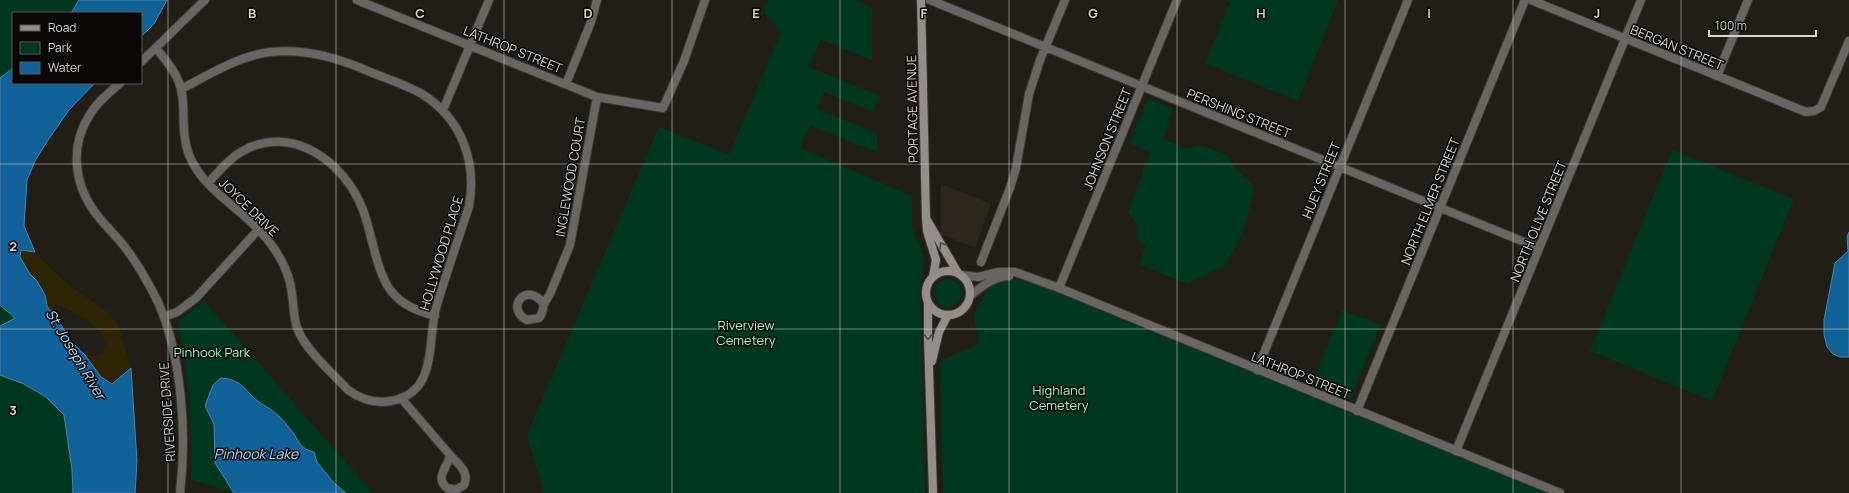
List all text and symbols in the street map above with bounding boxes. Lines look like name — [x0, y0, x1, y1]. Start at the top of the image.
text: B — [248, 4, 256, 22]
text: C — [415, 4, 425, 22]
text: D — [583, 4, 593, 22]
text: E — [752, 4, 760, 22]
text: F — [921, 4, 928, 22]
text: G — [1088, 4, 1098, 22]
text: H — [1256, 4, 1266, 22]
text: I — [1427, 4, 1431, 22]
text: J — [1594, 4, 1600, 22]
legend — [12, 12, 142, 84]
scale bar — [1709, 12, 1816, 38]
text: 100 m — [1715, 17, 1747, 34]
text: Road — [48, 19, 76, 36]
street label: BERGAN STREET — [1628, 20, 1726, 74]
street label: LATHROP STREET — [461, 21, 565, 77]
text: Park — [48, 39, 73, 56]
street label: PORTAGE AVENUE — [902, 55, 922, 163]
text: Water — [48, 59, 82, 76]
street label: PERSHING STREET — [1184, 84, 1294, 142]
street label: JOHNSON STREET — [1078, 85, 1136, 193]
street label: INGLEWOOD COURT — [551, 116, 589, 238]
street label: NORTH ELMER STREET — [1396, 135, 1464, 267]
street label: HUEY STREET — [1297, 139, 1345, 221]
street label: NORTH OLIVE STREET — [1505, 157, 1571, 284]
street label: JOYCE DRIVE — [215, 174, 283, 240]
street label: HOLLYWOOD PLACE — [415, 194, 467, 312]
text: 2 — [9, 237, 17, 255]
one-way arrow — [939, 242, 947, 249]
water label: St. Joseph River — [42, 305, 111, 404]
park label: Riverview Cemetery — [716, 316, 776, 349]
one-way arrow — [924, 334, 932, 340]
park label: Pinhook Park — [174, 343, 251, 361]
street label: LATHROP STREET — [1249, 347, 1353, 403]
street label: RIVERSIDE DRIVE — [155, 362, 179, 462]
park label: Highland Cemetery — [1029, 381, 1089, 414]
text: 3 — [9, 401, 17, 419]
water label: Pinhook Lake — [214, 444, 299, 463]

